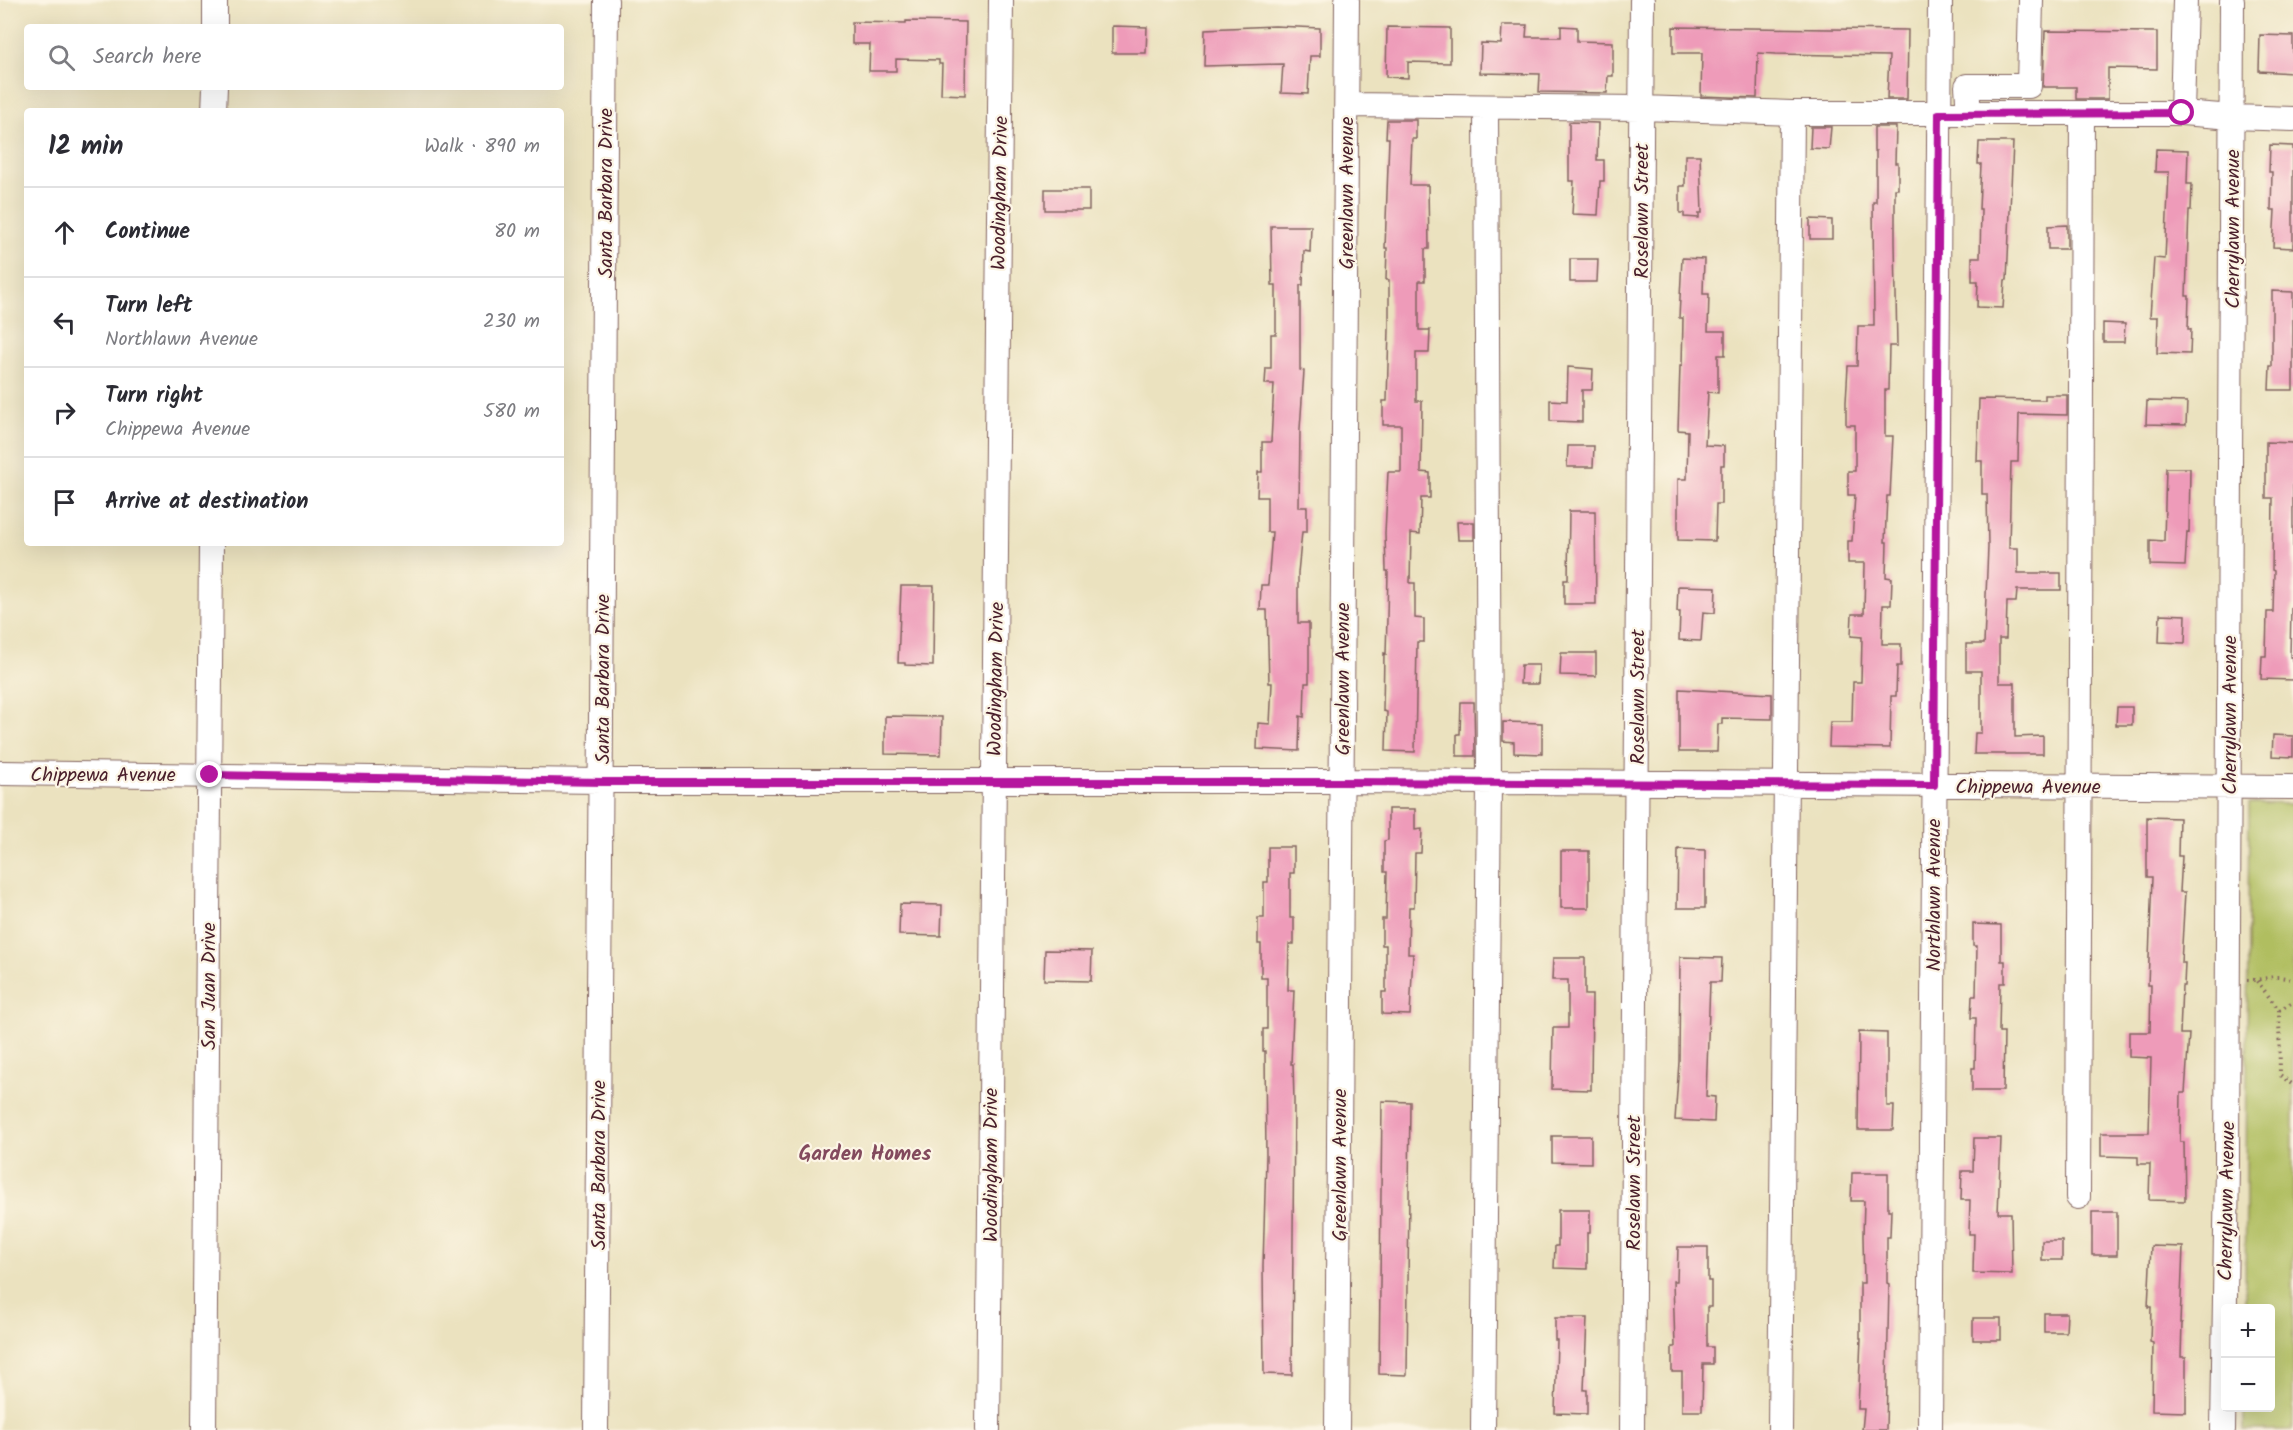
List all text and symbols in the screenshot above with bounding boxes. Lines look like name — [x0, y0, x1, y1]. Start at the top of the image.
search box — [24, 24, 564, 90]
text: Search here — [93, 40, 201, 75]
icon: search — [45, 41, 78, 74]
route start — [2168, 99, 2194, 125]
street label: Santa Barbara Drive — [591, 108, 623, 278]
street label: Woodingham Drive — [984, 116, 1018, 271]
street label: Greenlawn Avenue — [1332, 117, 1364, 269]
text: 12 min — [48, 126, 123, 168]
text: Walk · 890 m — [424, 131, 540, 163]
street label: Roselawn Street — [1627, 143, 1659, 279]
street label: Cherrylawn Avenue — [2218, 149, 2250, 309]
text: Continue — [105, 215, 190, 250]
icon: ahead — [48, 216, 81, 249]
text: 80 m — [494, 216, 540, 248]
text: Turn left — [105, 289, 192, 324]
icon: left — [48, 306, 81, 339]
text: 230 m — [483, 306, 540, 338]
text: Northlawn Avenue — [105, 324, 258, 356]
text: Turn right — [105, 379, 203, 414]
icon: right — [48, 396, 81, 429]
text: 580 m — [483, 396, 540, 428]
text: Chippewa Avenue — [105, 414, 250, 446]
text: Arrive at destination — [105, 485, 308, 520]
icon: arrive — [48, 486, 81, 519]
street label: Santa Barbara Drive — [588, 594, 620, 764]
street label: Woodingham Drive — [980, 602, 1014, 757]
street label: Greenlawn Avenue — [1328, 603, 1360, 755]
street label: Roselawn Street — [1623, 629, 1655, 765]
street label: Cherrylawn Avenue — [2215, 635, 2247, 795]
street label: Chippewa Avenue — [30, 760, 176, 792]
route end — [196, 761, 222, 787]
street label: Chippewa Avenue — [1955, 772, 2101, 804]
street label: Northlawn Avenue — [1919, 819, 1951, 971]
street label: San Juan Drive — [194, 922, 226, 1050]
street label: Santa Barbara Drive — [584, 1080, 616, 1250]
street label: Woodingham Drive — [976, 1088, 1008, 1242]
street label: Greenlawn Avenue — [1325, 1089, 1357, 1241]
street label: Roselawn Street — [1619, 1115, 1651, 1251]
street label: Cherrylawn Avenue — [2211, 1121, 2245, 1281]
district label: Garden Homes — [799, 1138, 932, 1171]
map controls — [2221, 1304, 2275, 1412]
button: + — [2221, 1304, 2275, 1358]
button: − — [2221, 1358, 2275, 1412]

